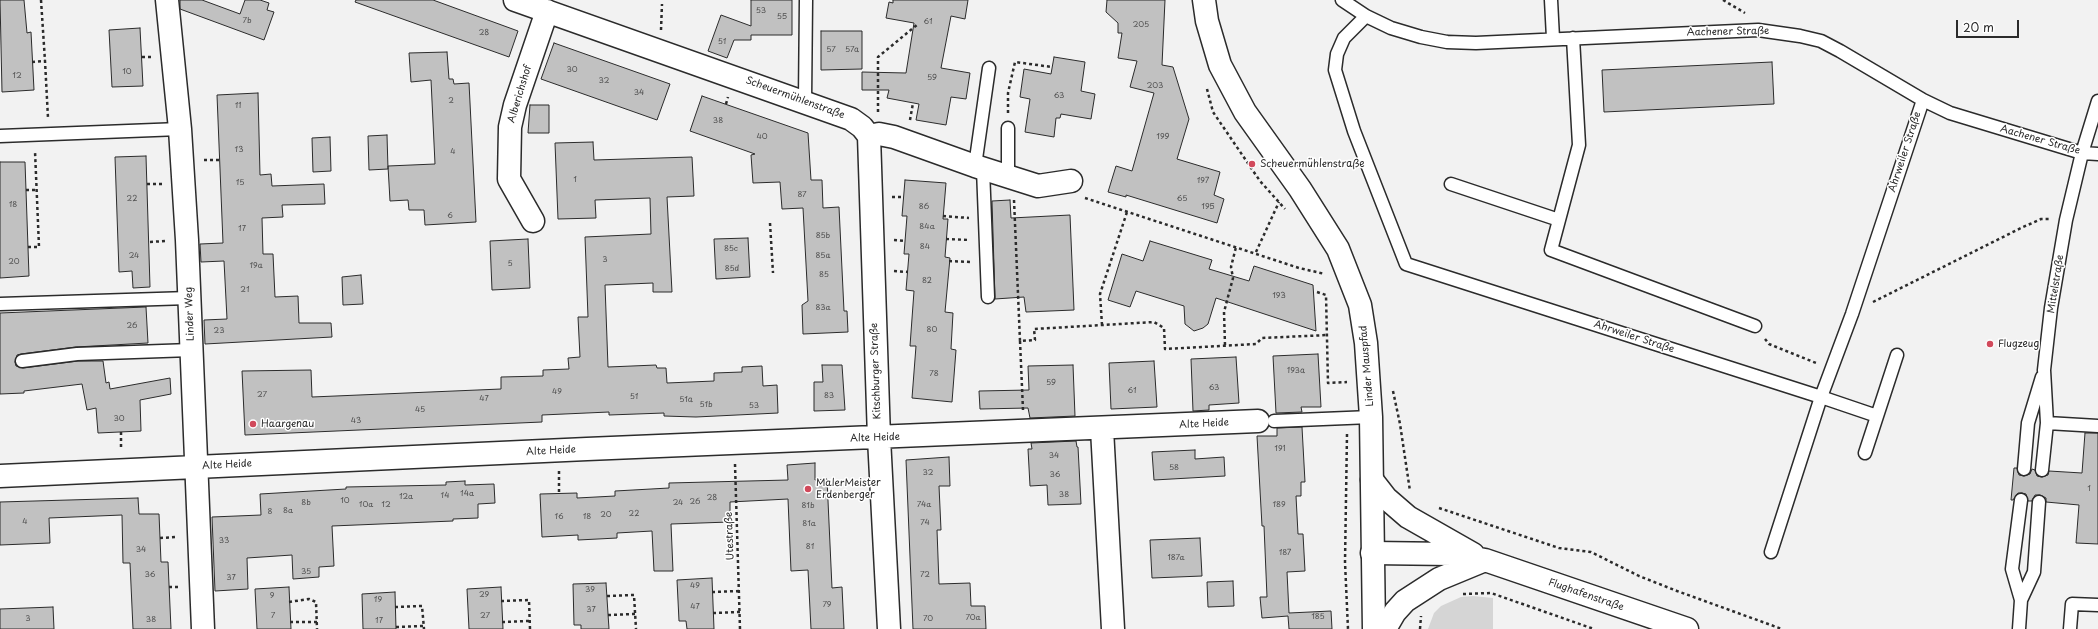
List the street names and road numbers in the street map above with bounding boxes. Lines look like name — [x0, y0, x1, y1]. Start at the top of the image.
street label: Aachener Straße — [1687, 25, 1769, 39]
street label: Alberichshof — [506, 64, 534, 124]
street label: Scheuermühlenstraße — [744, 74, 846, 122]
street label: Ahrweiler Straße — [1886, 110, 1924, 194]
street label: Aachener Straße — [1999, 123, 2081, 157]
street label: Mittelstraße — [2045, 254, 2067, 314]
street label: Linder Weg — [183, 287, 197, 341]
street label: Ahrweiler Straße — [1592, 318, 1676, 356]
street label: Kitschburger Straße — [868, 322, 884, 420]
street label: Linder Mauspfad — [1357, 325, 1377, 407]
street label: Alte Heide — [1179, 417, 1229, 431]
street label: Alte Heide — [850, 431, 900, 445]
street label: Alte Heide — [526, 444, 576, 458]
street label: Alte Heide — [202, 458, 252, 472]
street label: Utestraße — [723, 512, 737, 560]
street label: Flughafenstraße — [1547, 576, 1625, 614]

